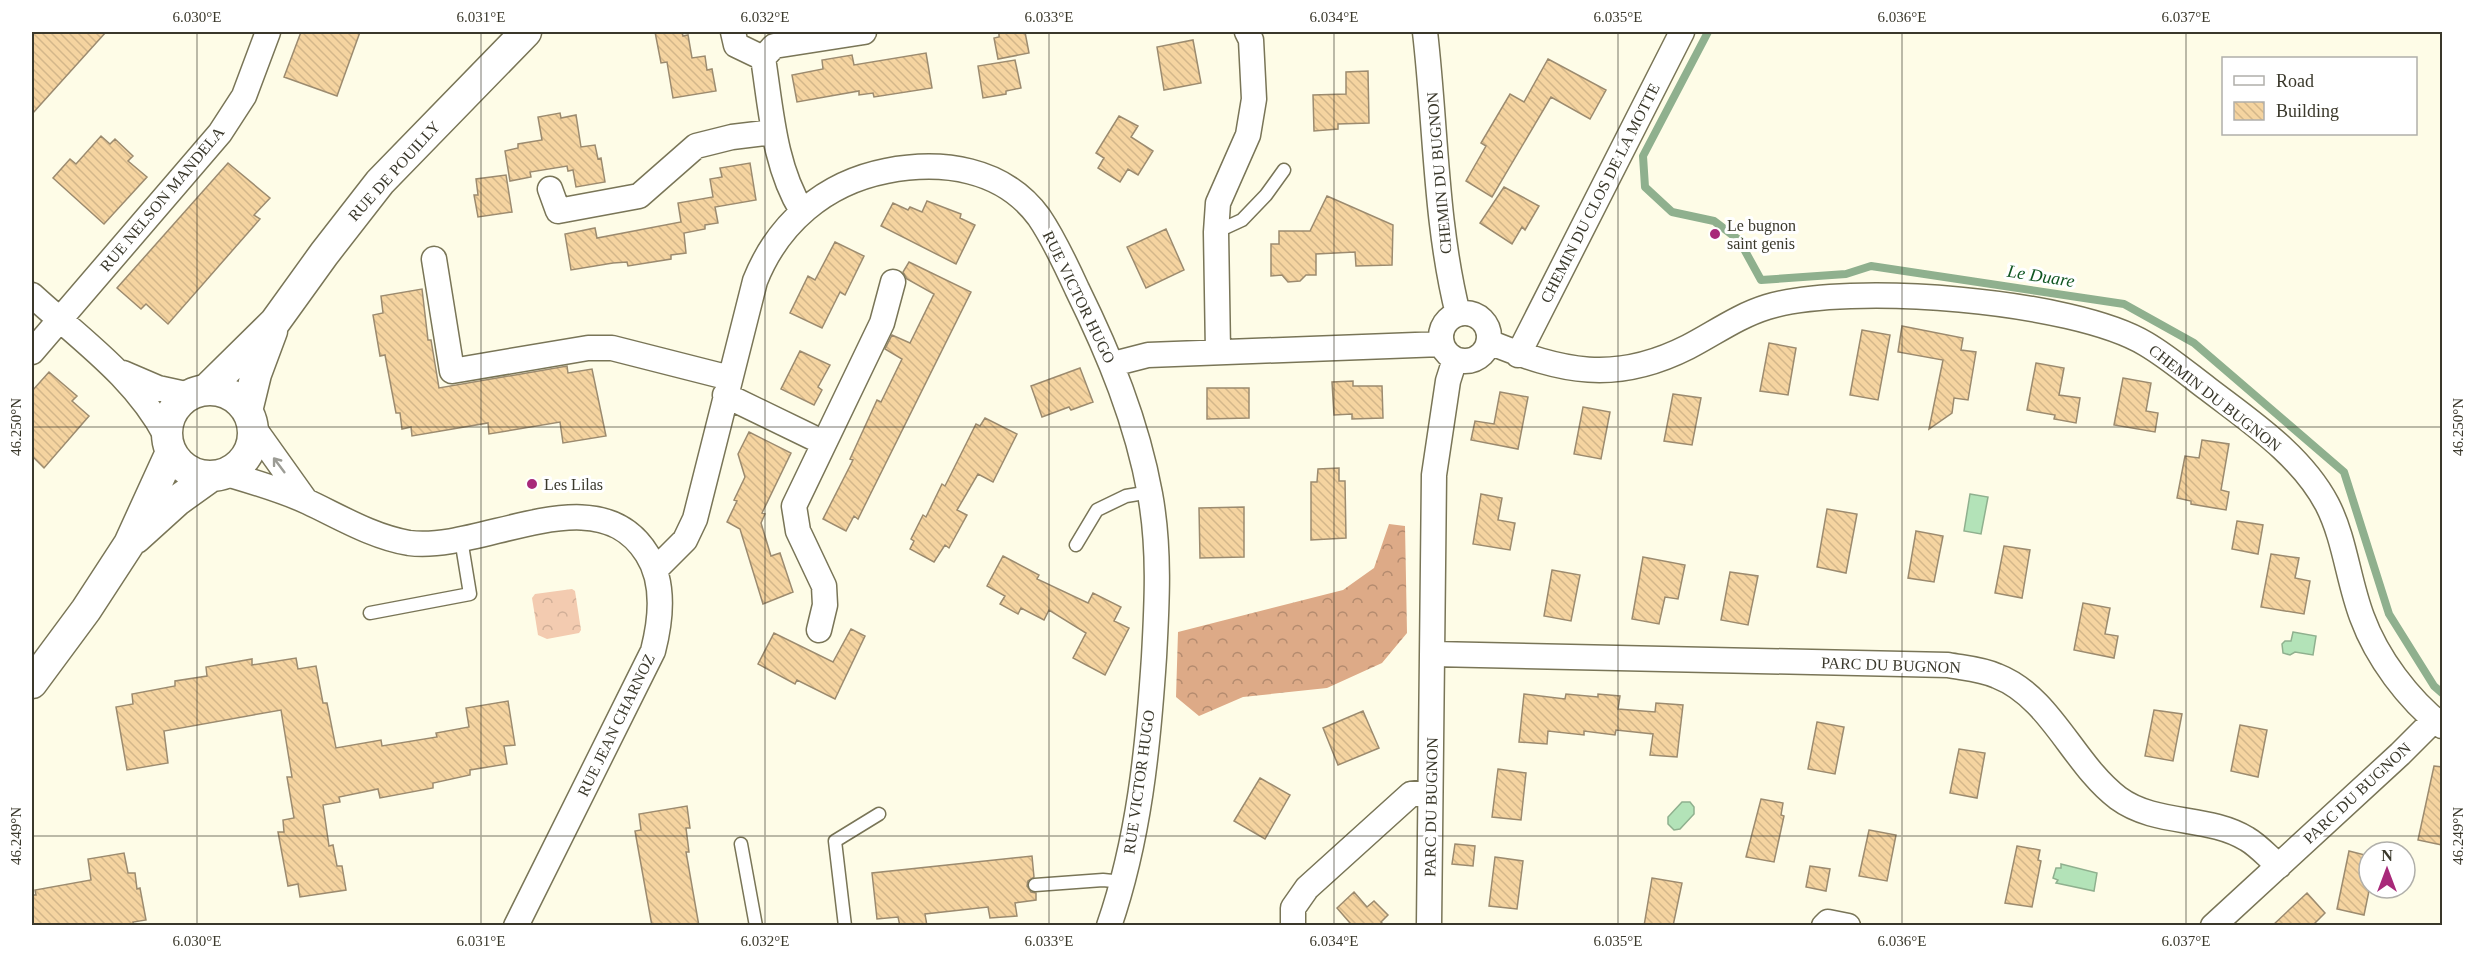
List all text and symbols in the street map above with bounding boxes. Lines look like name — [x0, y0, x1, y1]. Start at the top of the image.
text: 6.030°E — [173, 9, 221, 25]
text: 6.031°E — [457, 9, 505, 25]
text: 6.032°E — [741, 9, 789, 25]
text: 6.033°E — [1025, 9, 1073, 25]
text: 6.034°E — [1310, 9, 1358, 25]
text: 6.035°E — [1594, 9, 1642, 25]
text: 6.036°E — [1878, 9, 1926, 25]
text: 6.037°E — [2162, 9, 2210, 25]
legend — [2222, 57, 2417, 135]
text: Road — [2276, 71, 2314, 91]
street label: CHEMIN DU CLOS DE LA MOTTE — [1537, 80, 1663, 306]
street label: CHEMIN DU BUGNON — [1423, 91, 1455, 255]
text: Building — [2276, 101, 2339, 121]
street label: RUE DE POUILLY — [345, 117, 443, 224]
street label: RUE NELSON MANDELA — [97, 123, 228, 275]
place label: Le bugnon saint genis — [1727, 217, 1796, 253]
marker: Le bugnon saint genis — [1708, 227, 1722, 241]
street label: RUE VICTOR HUGO — [1040, 228, 1118, 366]
water label: Le Duare — [2005, 261, 2076, 291]
street label: CHEMIN DU BUGNON — [2146, 341, 2285, 455]
text: 46.250°N — [8, 398, 24, 456]
text: 46.250°N — [2450, 398, 2466, 456]
one-way arrow — [273, 457, 286, 473]
place label: Les Lilas — [544, 476, 603, 493]
marker: Les Lilas — [525, 477, 539, 491]
street label: RUE JEAN CHARNOZ — [574, 651, 658, 799]
street label: PARC DU BUGNON — [1821, 654, 1962, 676]
street label: RUE VICTOR HUGO — [1120, 709, 1158, 855]
street label: PARC DU BUGNON — [1421, 736, 1441, 877]
street label: PARC DU BUGNON — [2300, 739, 2414, 847]
text: 46.249°N — [8, 807, 24, 865]
text: 46.249°N — [2450, 807, 2466, 865]
north arrow — [2357, 840, 2417, 900]
text: N — [2381, 847, 2393, 864]
text: 6.030°E — [173, 933, 221, 949]
text: 6.031°E — [457, 933, 505, 949]
text: 6.032°E — [741, 933, 789, 949]
text: 6.033°E — [1025, 933, 1073, 949]
text: 6.034°E — [1310, 933, 1358, 949]
text: 6.035°E — [1594, 933, 1642, 949]
text: 6.036°E — [1878, 933, 1926, 949]
text: 6.037°E — [2162, 933, 2210, 949]

